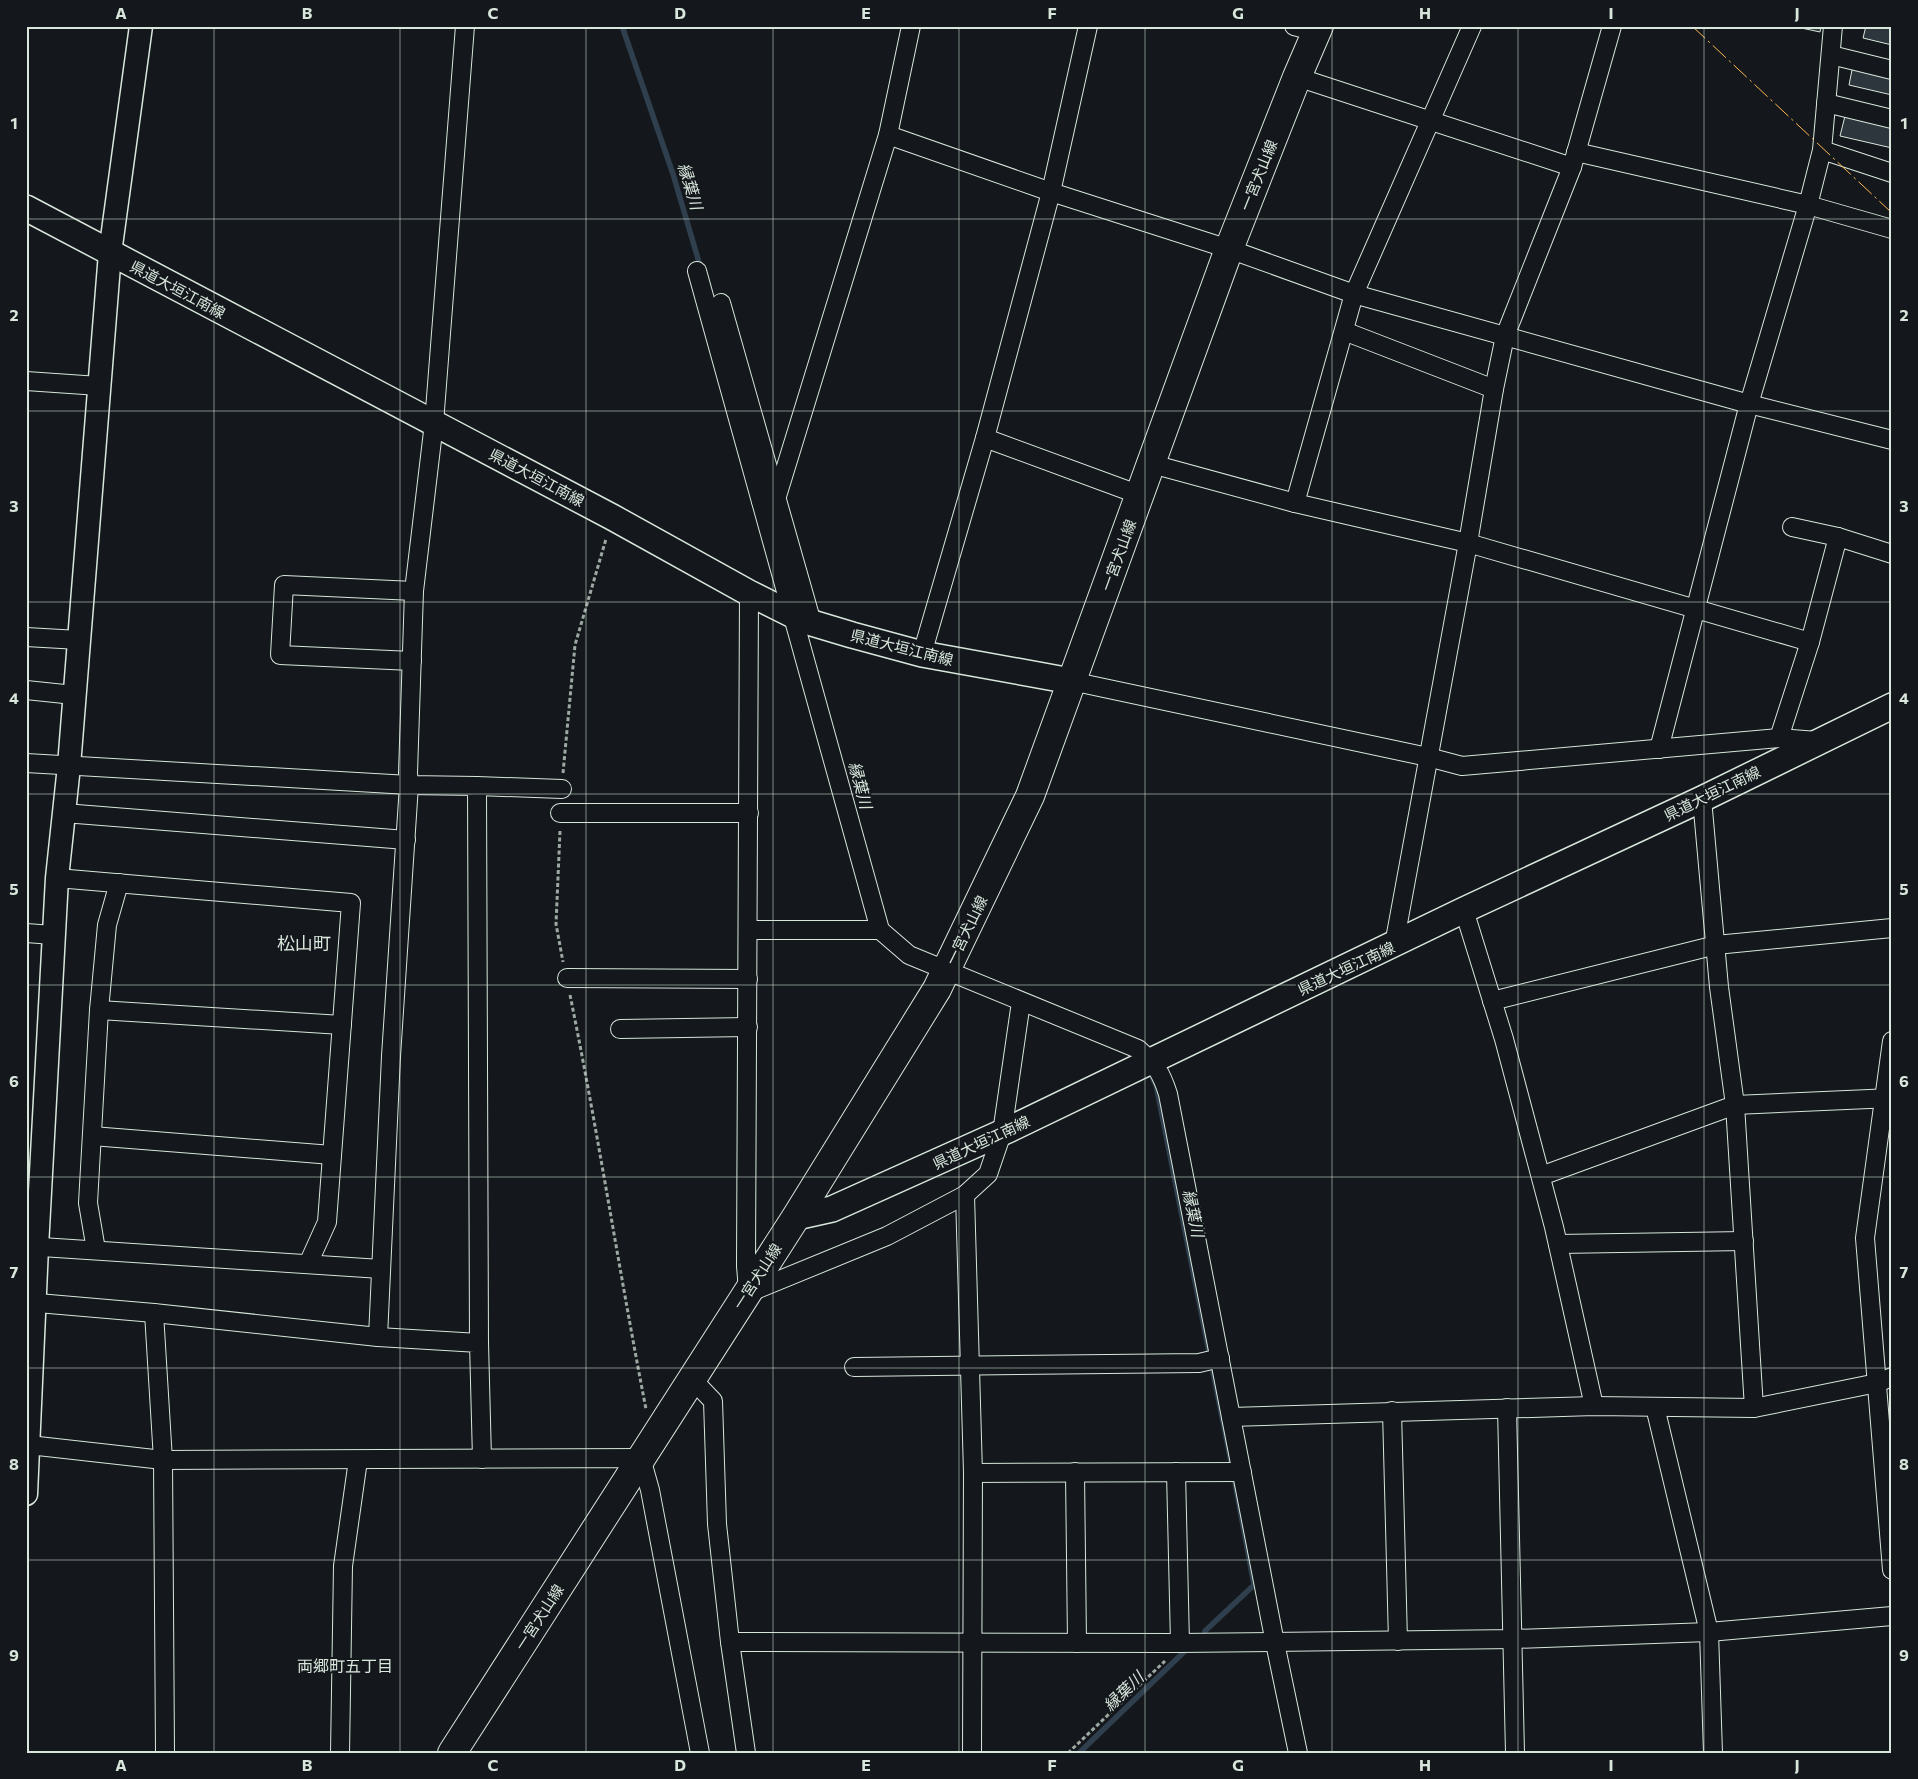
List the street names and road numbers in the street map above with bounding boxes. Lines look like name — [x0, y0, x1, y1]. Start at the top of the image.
street label: 一宮犬山線 — [1236, 137, 1280, 213]
street label: 県道大垣江南線 — [127, 256, 229, 322]
street label: 県道大垣江南線 — [486, 444, 588, 510]
street label: 一宮犬山線 — [1097, 517, 1139, 593]
street label: 県道大垣江南線 — [849, 626, 955, 668]
street label: 県道大垣江南線 — [1661, 762, 1763, 824]
street label: 一宮犬山線 — [941, 892, 991, 968]
street label: 県道大垣江南線 — [1295, 938, 1397, 998]
street label: 県道大垣江南線 — [930, 1112, 1032, 1172]
street label: 一宮犬山線 — [729, 1240, 785, 1312]
street label: 一宮犬山線 — [511, 1581, 567, 1653]

